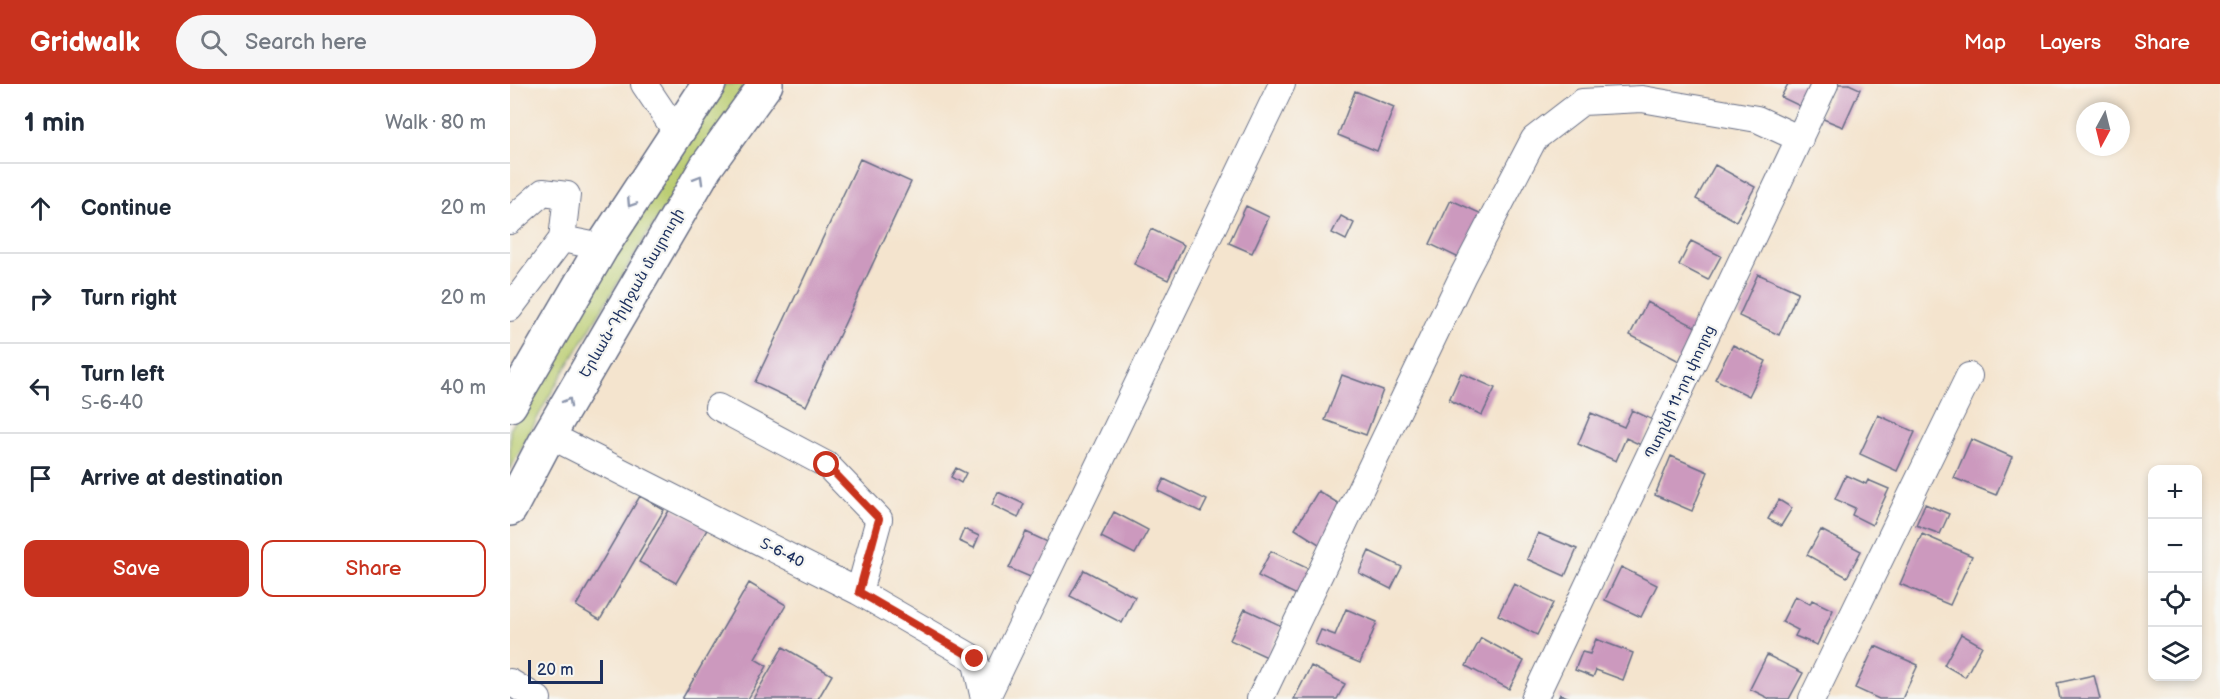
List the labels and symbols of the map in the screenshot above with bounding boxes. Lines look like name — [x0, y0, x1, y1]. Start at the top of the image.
north arrow — [2076, 102, 2130, 156]
one-way arrow — [691, 175, 703, 186]
one-way arrow — [627, 196, 638, 207]
street label: Երևան-Դիլիջան մայրուղի — [575, 205, 689, 381]
street label: Պտղնի 11-րդ փողոց — [1641, 322, 1719, 462]
one-way arrow — [561, 398, 573, 408]
route start — [813, 451, 839, 477]
street label: Տ-6-40 — [757, 534, 807, 572]
route end — [961, 645, 987, 671]
scale bar — [528, 657, 603, 684]

